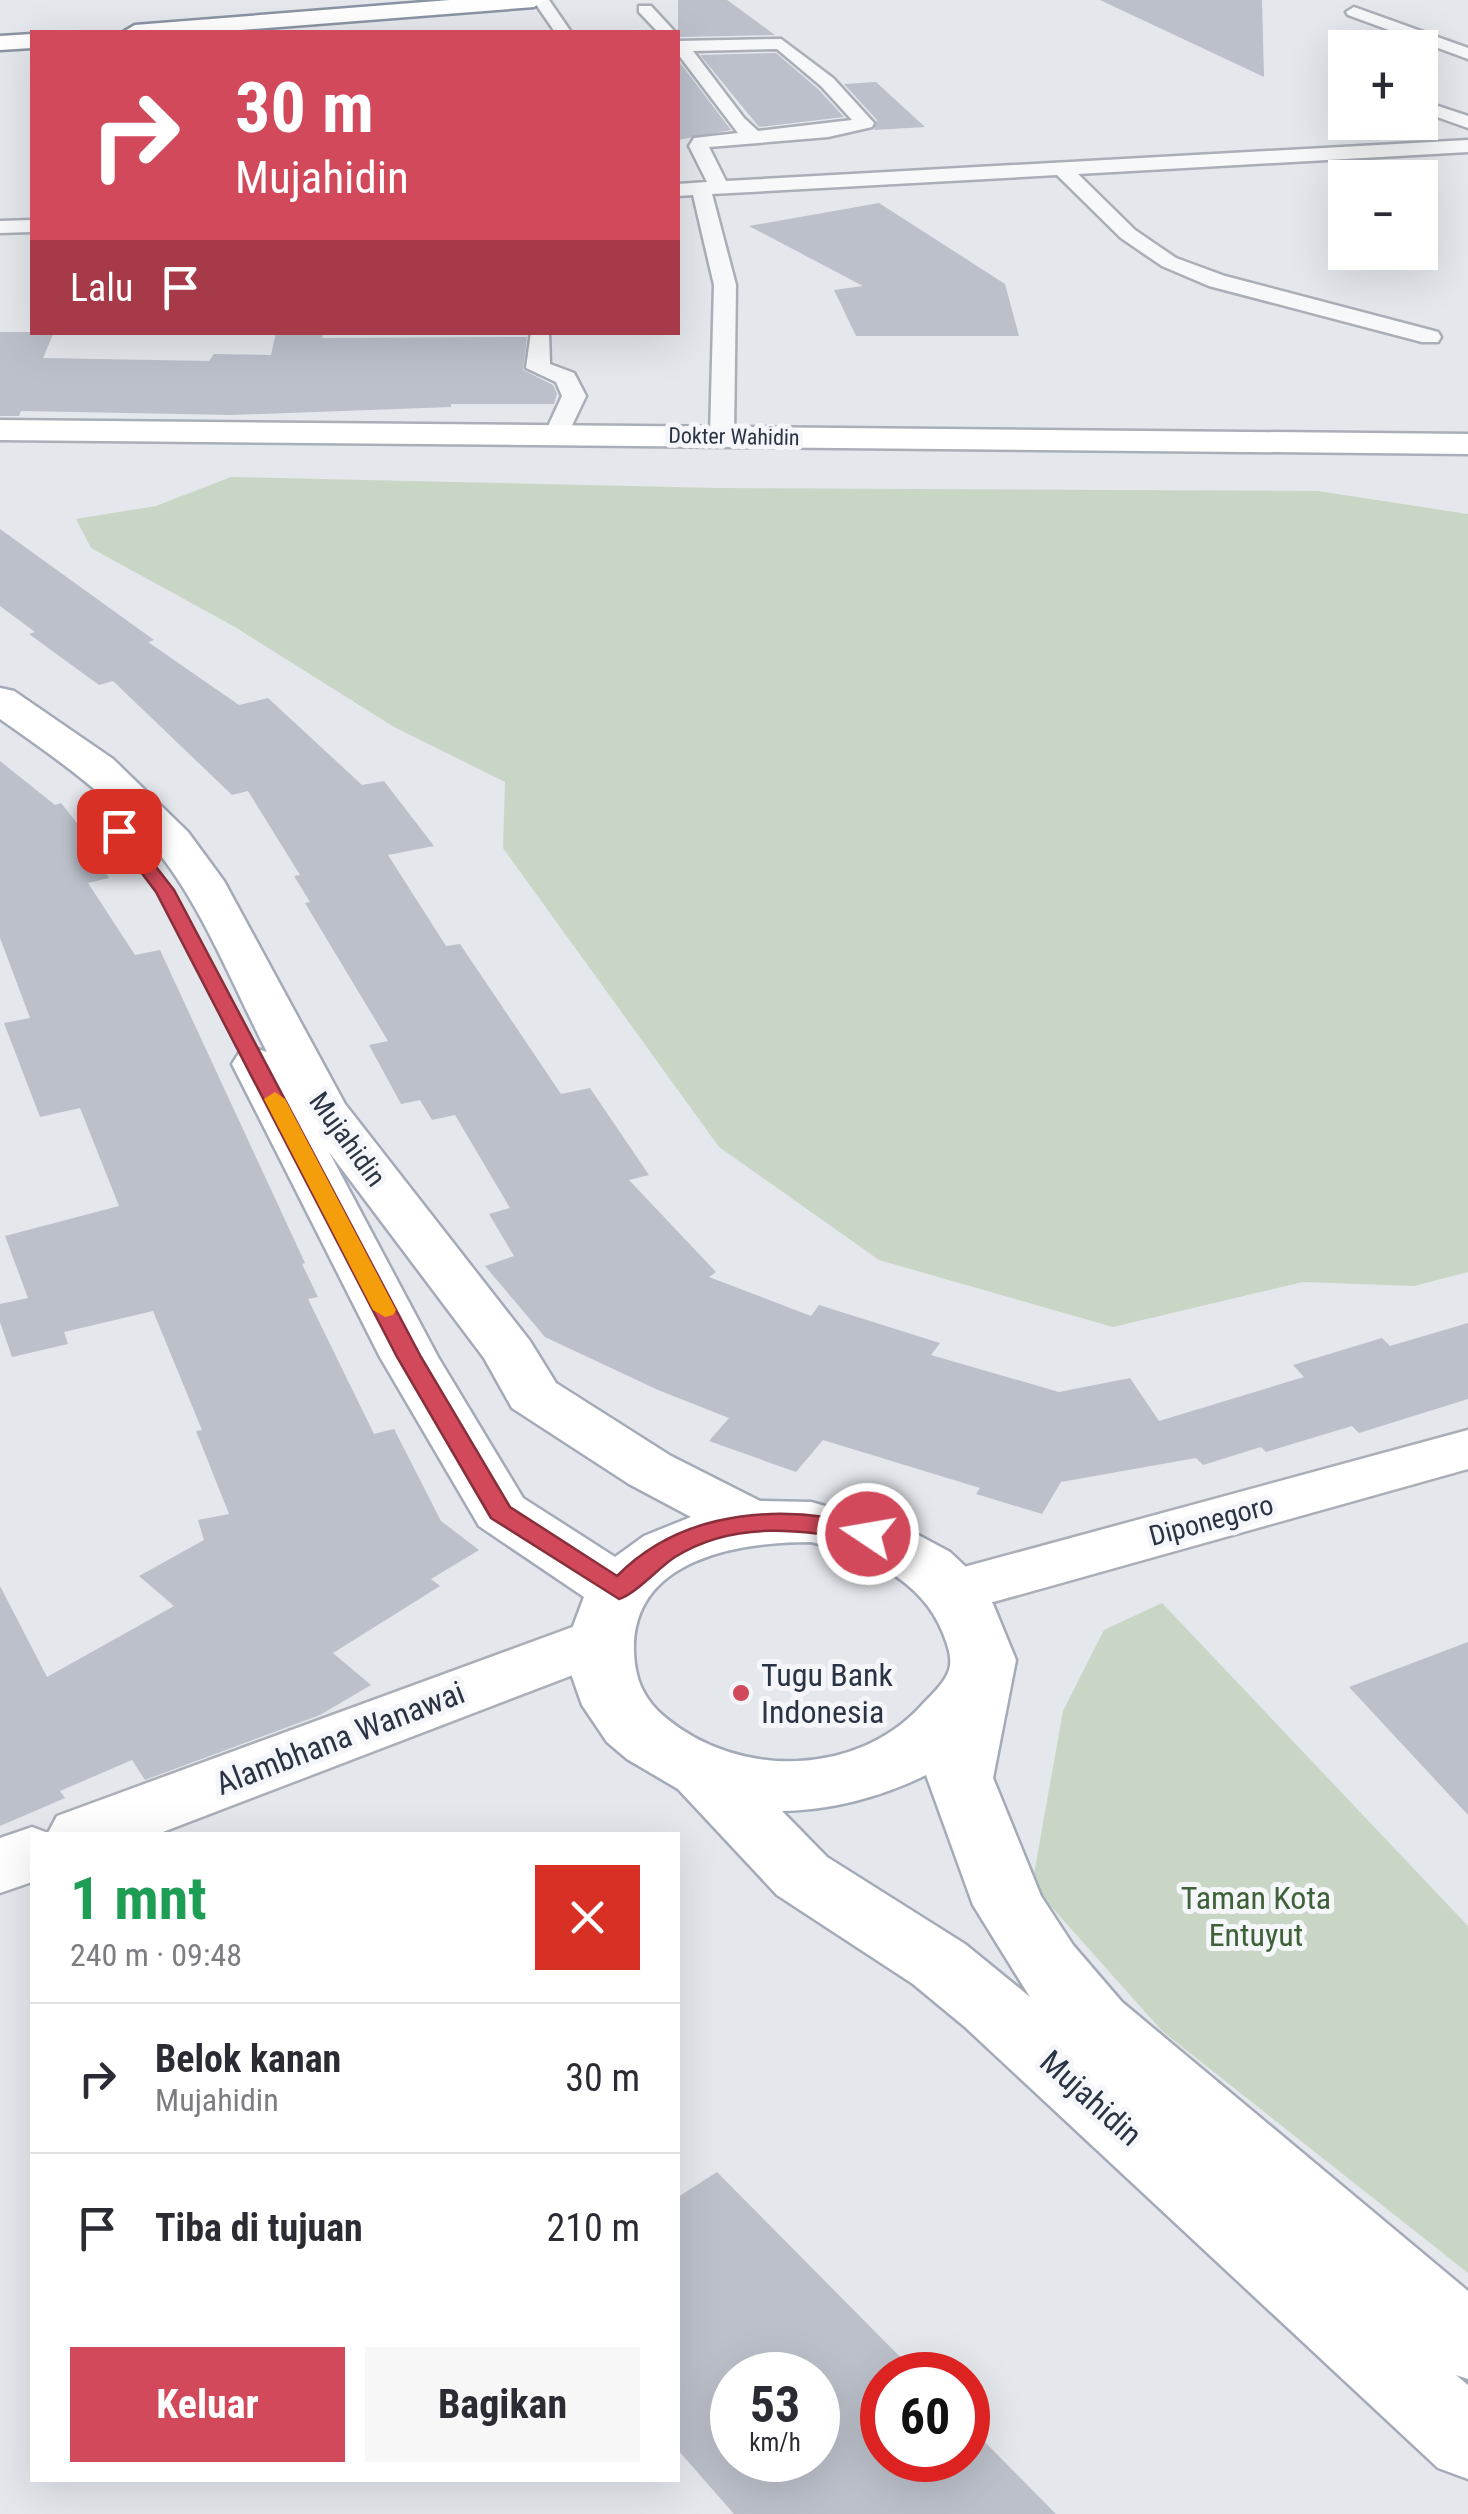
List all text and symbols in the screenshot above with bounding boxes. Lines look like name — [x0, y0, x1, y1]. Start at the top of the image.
map controls — [1328, 30, 1438, 270]
button: + — [1328, 30, 1438, 140]
text: 30 m — [235, 67, 374, 149]
icon: right — [70, 70, 200, 200]
text: Mujahidin — [235, 151, 409, 204]
button: − — [1328, 160, 1438, 270]
icon: arrive — [153, 260, 208, 315]
text: Lalu — [70, 266, 133, 310]
street label: Dokter Wahidin — [668, 423, 800, 450]
pin — [77, 789, 162, 874]
icon: arrive — [92, 804, 147, 859]
street label: Mujahidin — [302, 1086, 393, 1193]
position arrow — [816, 1482, 920, 1586]
street label: Diponegoro — [1145, 1488, 1277, 1553]
place label: Tugu Bank Indonesia — [761, 1656, 894, 1731]
street label: Alambhana Wanawai — [210, 1673, 470, 1803]
marker: Tugu Bank Indonesia — [730, 1682, 752, 1704]
text: 1 mnt — [70, 1863, 207, 1934]
button: close — [535, 1865, 640, 1970]
park label: Taman Kota Entuyut — [1181, 1879, 1331, 1954]
text: 240 m · 09:48 — [70, 1936, 242, 1974]
text: Belok kanan — [155, 2037, 341, 2081]
street label: Mujahidin — [1032, 2043, 1150, 2153]
icon: right — [70, 2051, 125, 2106]
text: 30 m — [565, 2056, 640, 2100]
text: Mujahidin — [155, 2081, 279, 2119]
icon: arrive — [70, 2201, 125, 2256]
text: Tiba di tujuan — [155, 2206, 363, 2250]
text: 210 m — [546, 2206, 640, 2250]
button: Keluar — [70, 2347, 345, 2462]
button: Bagikan — [365, 2347, 640, 2462]
speed limit sign: 60 — [860, 2352, 990, 2482]
text: 53 — [750, 2376, 800, 2434]
text: km/h — [749, 2428, 801, 2457]

